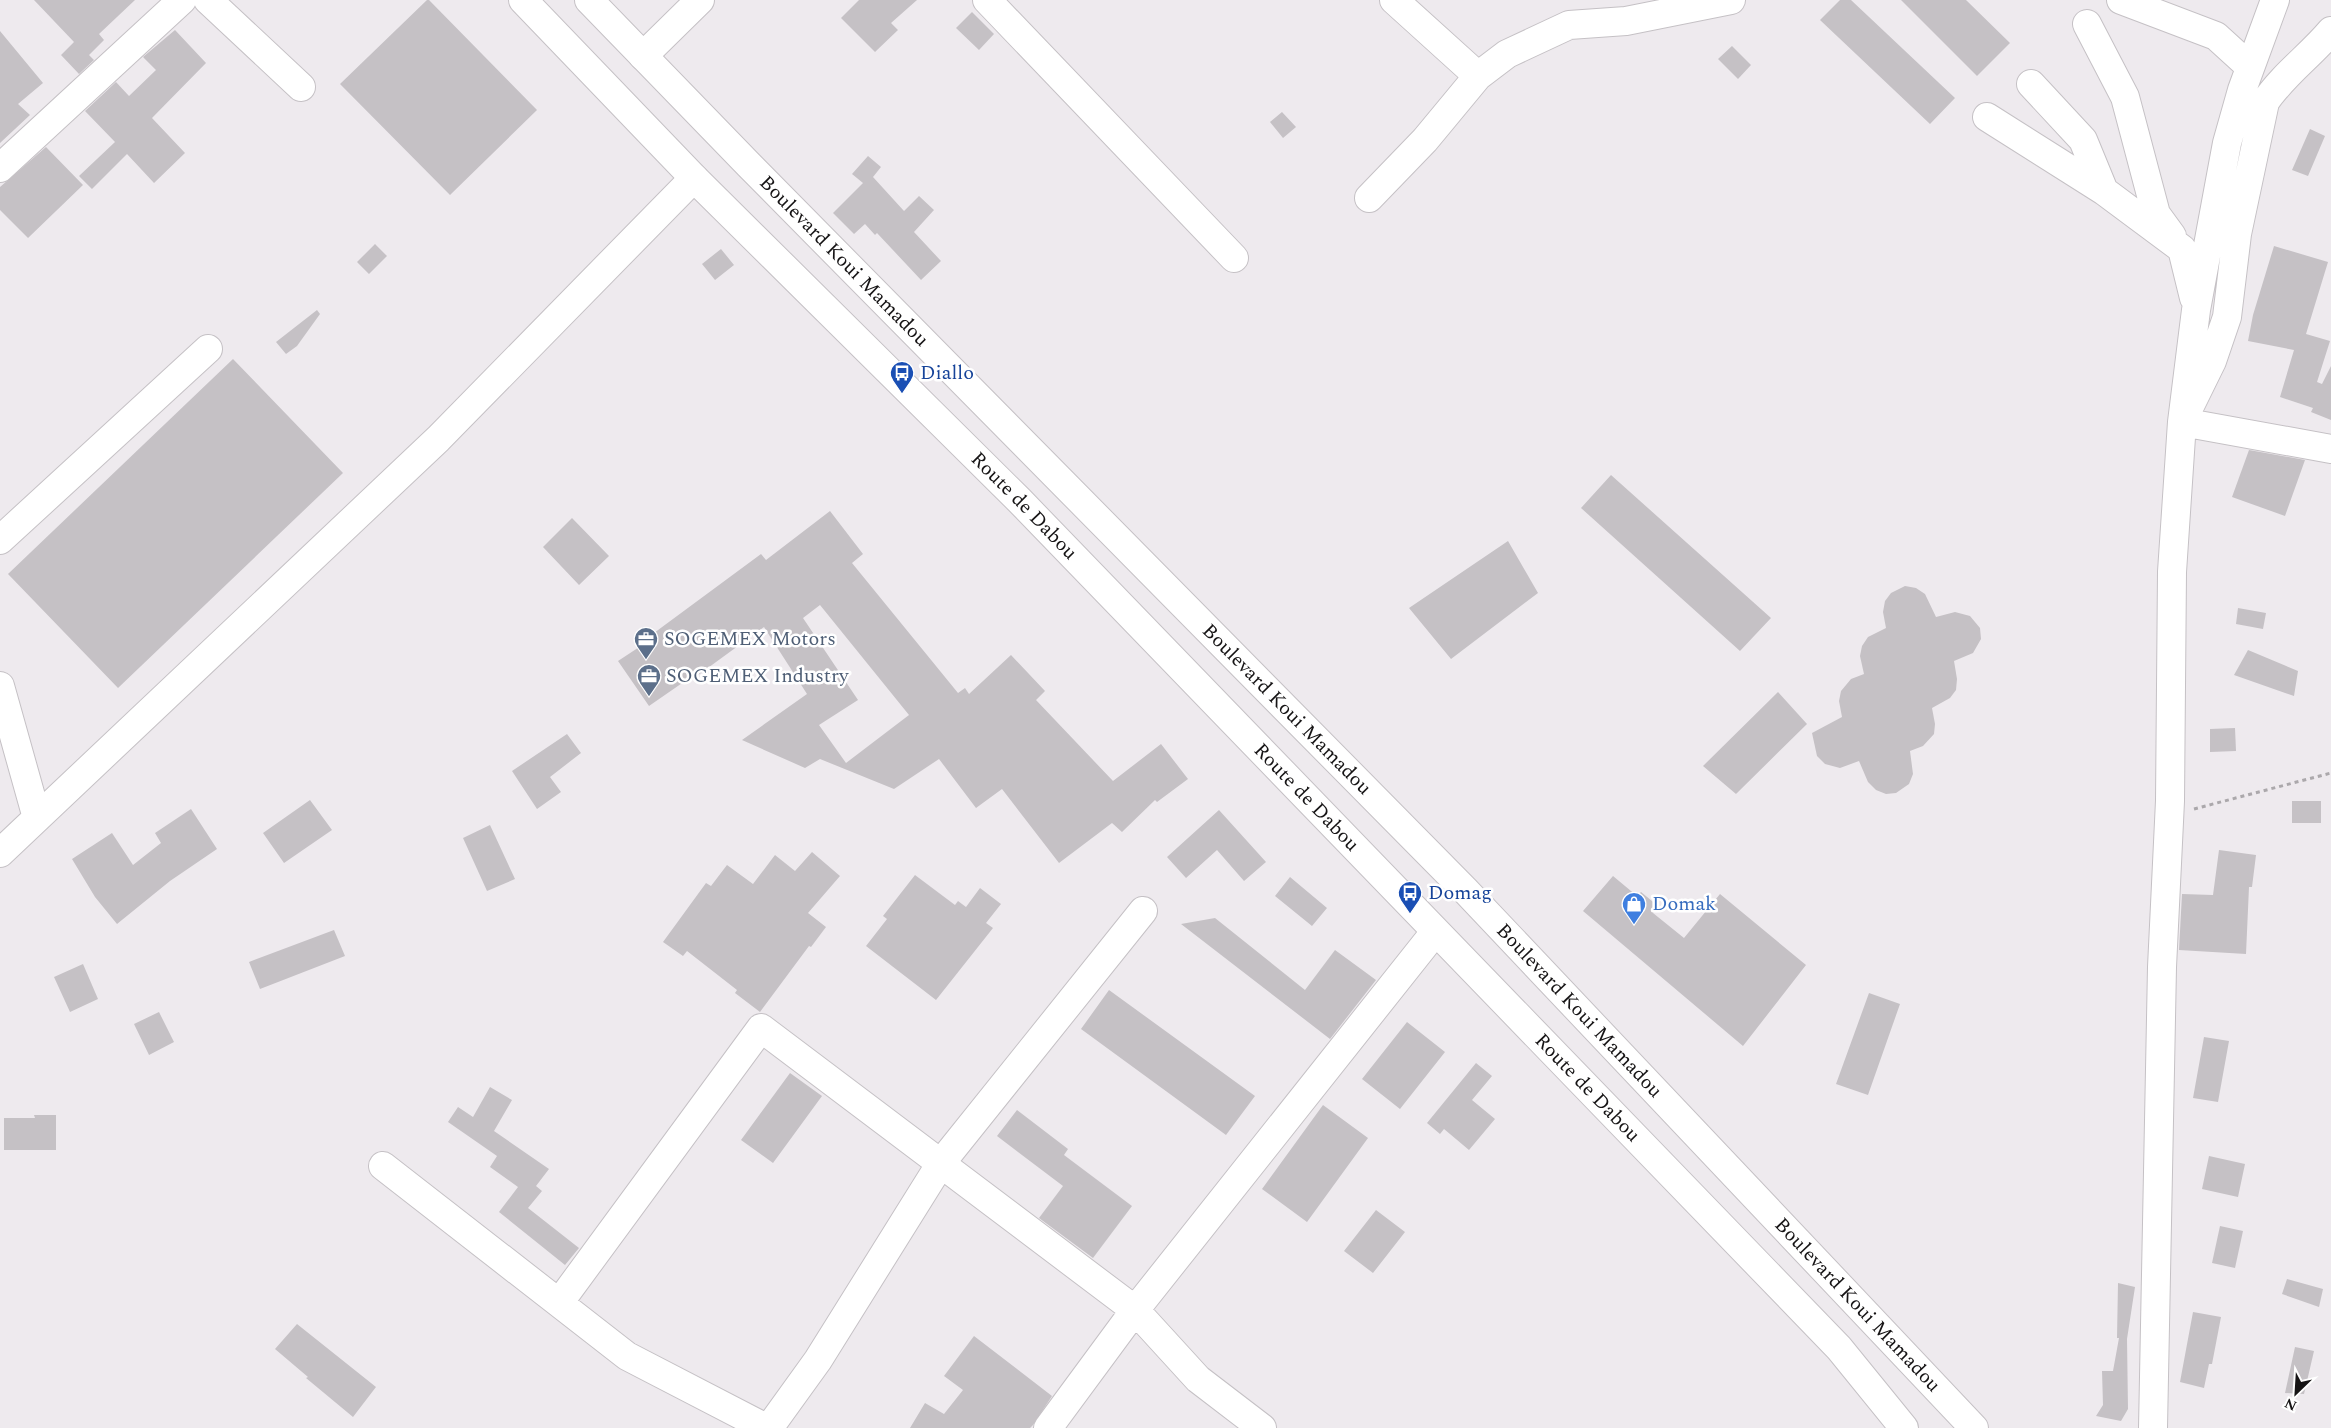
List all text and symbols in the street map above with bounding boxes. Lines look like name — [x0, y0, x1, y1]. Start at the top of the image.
street label: Boulevard Koui Mamadou — [752, 168, 936, 354]
place label: Diallo — [920, 358, 974, 388]
bus stop icon: Diallo — [889, 360, 915, 394]
street label: Route de Dabou — [964, 445, 1084, 567]
street label: Boulevard Koui Mamadou — [1195, 617, 1378, 802]
place label: SOGEMEX Motors — [664, 624, 836, 654]
office icon: SOGEMEX Motors — [633, 626, 659, 660]
place label: SOGEMEX Industry — [666, 661, 850, 691]
office icon: SOGEMEX Industry — [636, 663, 662, 697]
street label: Route de Dabou — [1247, 736, 1367, 859]
place label: Domag — [1428, 878, 1492, 908]
bus stop icon: Domag — [1397, 880, 1423, 914]
place label: Domak — [1652, 889, 1716, 919]
shop icon: Domak — [1621, 891, 1647, 925]
street label: Boulevard Koui Mamadou — [1489, 917, 1669, 1105]
street label: Route de Dabou — [1527, 1027, 1647, 1149]
street label: Boulevard Koui Mamadou — [1767, 1211, 1948, 1399]
north arrow — [2271, 1368, 2321, 1418]
text: N — [2281, 1392, 2300, 1416]

